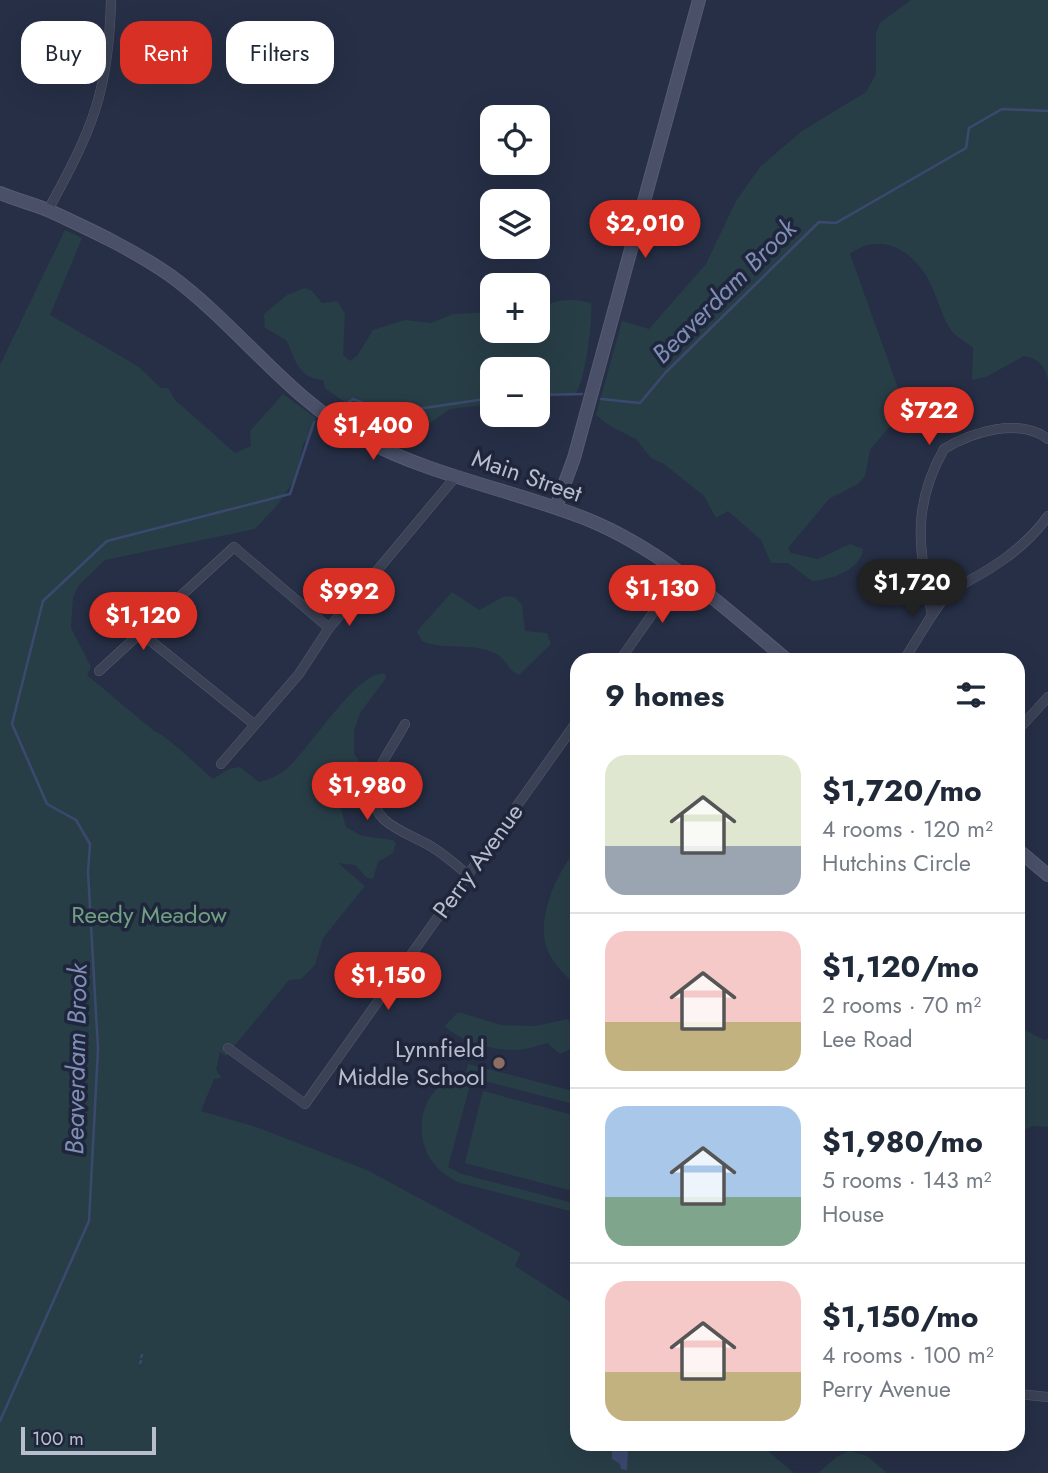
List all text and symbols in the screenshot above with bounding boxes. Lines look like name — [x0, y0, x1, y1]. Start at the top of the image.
chip: Buy — [21, 21, 106, 84]
chip: Rent — [120, 21, 212, 84]
chip: Filters — [226, 21, 334, 84]
map controls — [480, 105, 550, 427]
button: locate — [480, 105, 550, 175]
button: layers — [480, 189, 550, 259]
pin: $2,010 — [588, 201, 702, 260]
text: $2,010 — [605, 206, 685, 240]
water label: Beaverdam Brook — [643, 209, 806, 372]
button: + — [480, 273, 550, 343]
button: − — [480, 357, 550, 427]
pin: $722 — [888, 388, 970, 447]
text: $722 — [900, 393, 958, 427]
pin: $1,400 — [316, 402, 430, 462]
text: $1,400 — [333, 408, 413, 442]
street label: Main Street — [467, 440, 587, 511]
pin: $1,720 — [855, 560, 969, 619]
text: $1,720 — [873, 565, 951, 599]
pin: $1,130 — [605, 566, 719, 625]
pin: $992 — [308, 568, 390, 628]
text: $1,130 — [625, 571, 699, 605]
text: $992 — [319, 574, 379, 608]
pin: $1,120 — [86, 592, 200, 652]
text: $1,120 — [105, 598, 181, 632]
text: 9 homes — [605, 674, 724, 717]
icon: filters — [952, 676, 990, 714]
pin: $1,980 — [310, 762, 424, 822]
text: $1,980 — [328, 768, 406, 802]
text: $1,720/mo — [822, 769, 982, 812]
icon: home — [661, 783, 745, 867]
street label: Perry Avenue — [424, 796, 531, 925]
text: 4 rooms · 120 m² — [822, 812, 993, 846]
text: Hutchins Circle — [822, 846, 971, 880]
park label: Reedy Meadow — [71, 897, 228, 932]
text: $1,120/mo — [822, 945, 979, 988]
pin: $1,150 — [331, 953, 445, 1012]
text: $1,150 — [350, 958, 426, 992]
icon: home — [661, 959, 745, 1043]
water label: Beaverdam Brook — [55, 961, 97, 1155]
text: 2 rooms · 70 m² — [822, 988, 981, 1022]
text: Lee Road — [822, 1022, 913, 1056]
place label: Lynnfield Middle School — [338, 1031, 485, 1094]
marker: Lynnfield Middle School — [491, 1055, 507, 1071]
text: $1,980/mo — [822, 1120, 983, 1163]
icon: home — [661, 1134, 745, 1218]
text: 5 rooms · 143 m² — [822, 1163, 992, 1197]
text: House — [822, 1197, 884, 1231]
text: $1,150/mo — [822, 1295, 979, 1338]
icon: home — [661, 1309, 745, 1393]
text: 4 rooms · 100 m² — [822, 1338, 994, 1372]
text: Perry Avenue — [822, 1372, 951, 1406]
scale bar — [21, 1424, 156, 1456]
text: 100 m — [32, 1425, 84, 1452]

